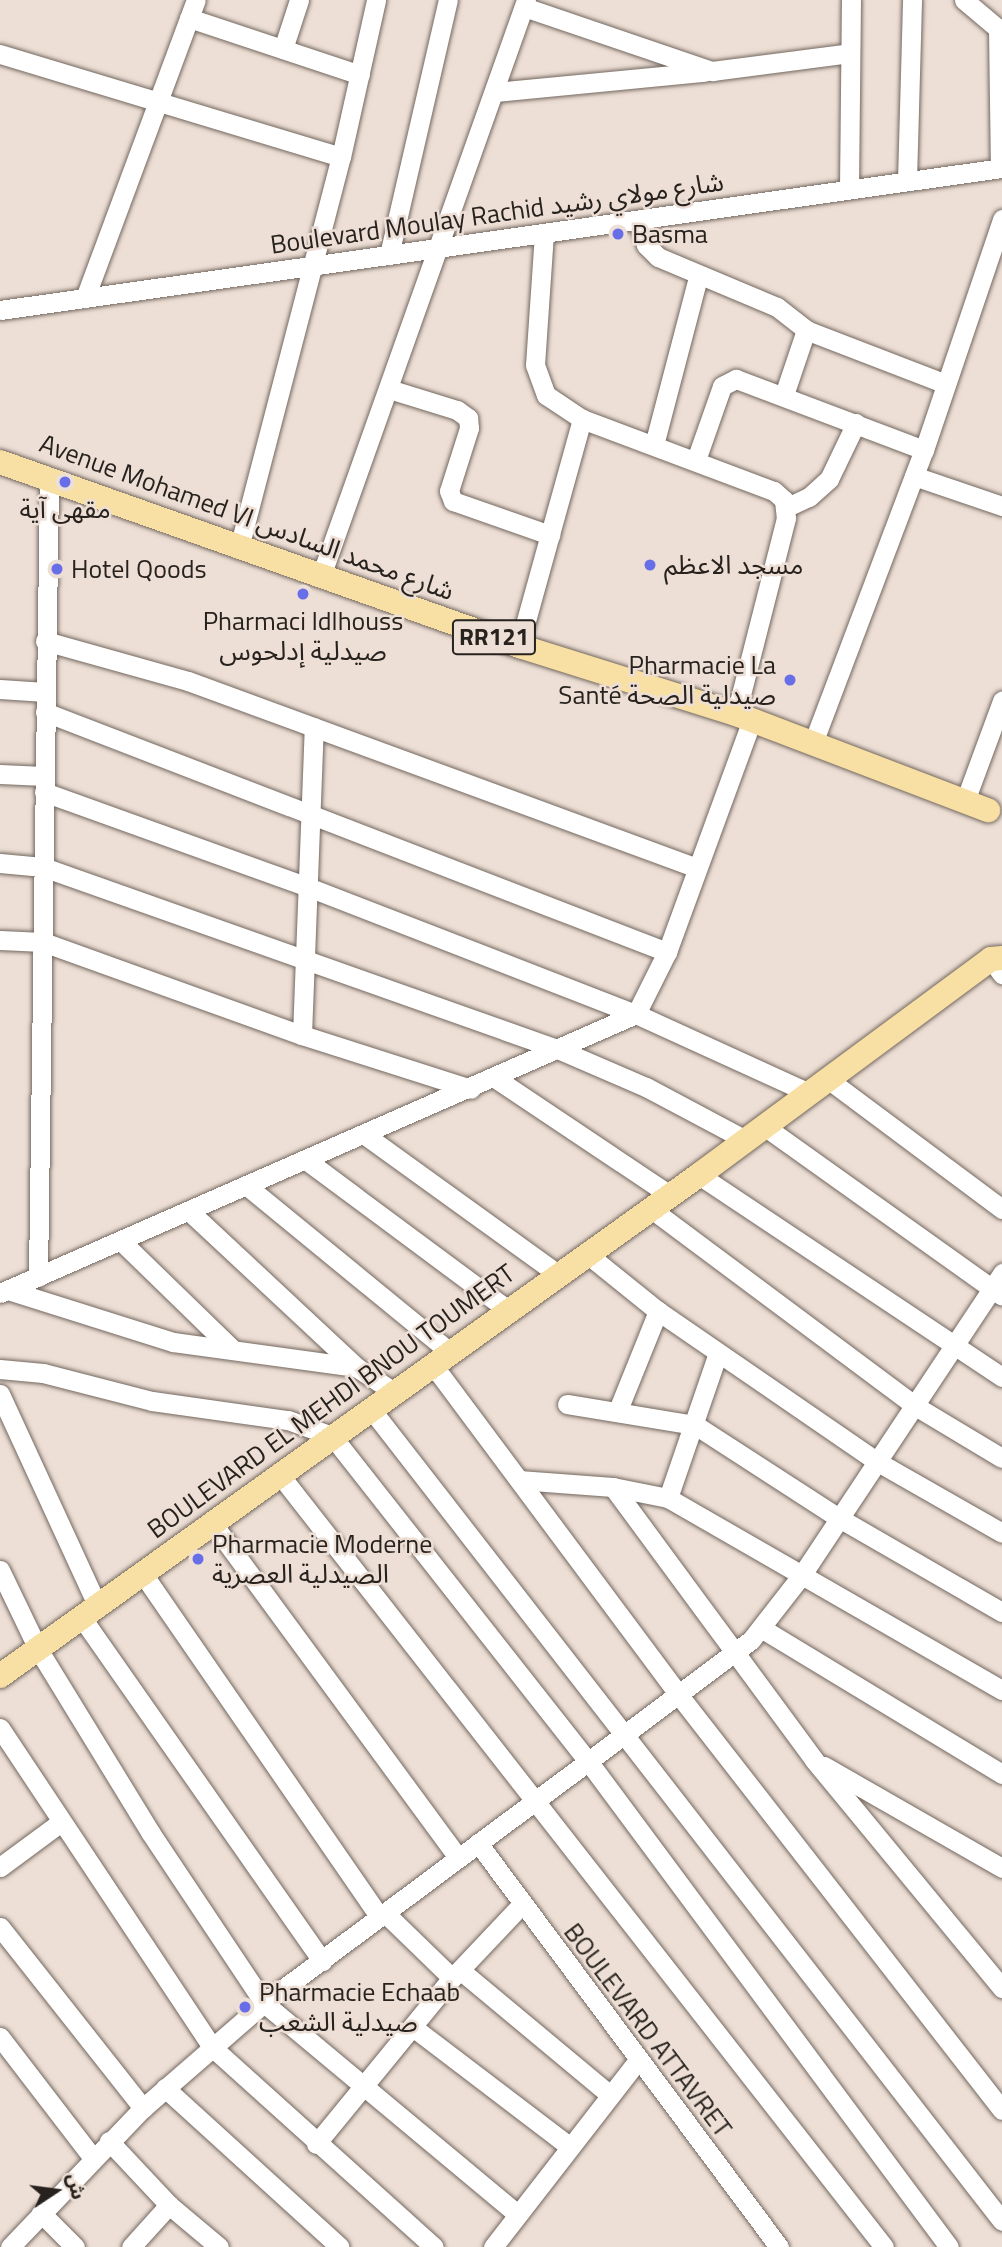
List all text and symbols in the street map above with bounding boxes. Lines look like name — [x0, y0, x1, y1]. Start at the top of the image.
street label: Boulevard Moulay Rachid شارع مولاي رشيد — [268, 166, 726, 260]
place label: Basma — [632, 218, 708, 250]
marker: Basma — [610, 226, 626, 242]
street label: Avenue Mohamed VI شارع محمد السادس — [36, 427, 458, 607]
marker: مقهى آية — [57, 474, 73, 490]
place label: مقهى آية — [19, 493, 111, 525]
place label: مسجد الاعظم — [664, 549, 803, 581]
place label: Hotel Qoods — [71, 553, 206, 585]
marker: مسجد الاعظم — [642, 557, 658, 573]
marker: Hotel Qoods — [49, 561, 65, 577]
marker: Pharmaci Idlhouss صيدلية إدلحوس — [295, 586, 311, 602]
place label: Pharmaci Idlhouss صيدلية إدلحوس — [203, 605, 403, 666]
road number: RR121 — [450, 616, 538, 658]
place label: Pharmacie La Santé صيدلية الصحة — [558, 649, 776, 710]
marker: Pharmacie La Santé صيدلية الصحة — [782, 672, 798, 688]
street label: BOULEVARD EL MEHDI BNOU TOUMERT — [141, 1257, 521, 1545]
place label: Pharmacie Moderne الصيدلية العصرية — [212, 1528, 432, 1590]
marker: Pharmacie Moderne الصيدلية العصرية — [190, 1551, 206, 1567]
street label: BOULEVARD ATTAVRET — [557, 1917, 739, 2143]
place label: Pharmacie Echaab صيدلية الشعب — [259, 1976, 460, 2038]
marker: Pharmacie Echaab صيدلية الشعب — [237, 1999, 253, 2015]
north arrow — [21, 2156, 91, 2226]
text: ش — [60, 2170, 94, 2202]

